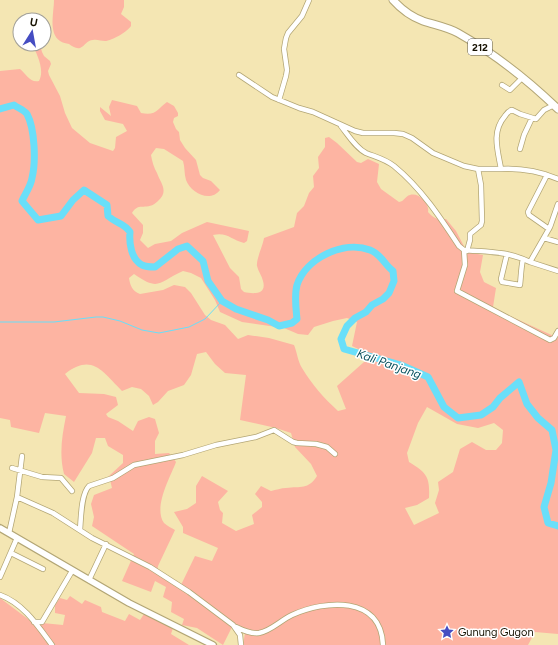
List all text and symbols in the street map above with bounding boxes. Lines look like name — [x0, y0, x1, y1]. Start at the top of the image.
north arrow — [12, 12, 52, 52]
text: U — [29, 16, 39, 30]
road number: 212 — [468, 39, 492, 55]
water label: Kali Panjang — [355, 346, 423, 382]
place icon: Gunung Gugon — [439, 624, 455, 640]
place label: Gunung Gugon — [458, 626, 534, 639]

